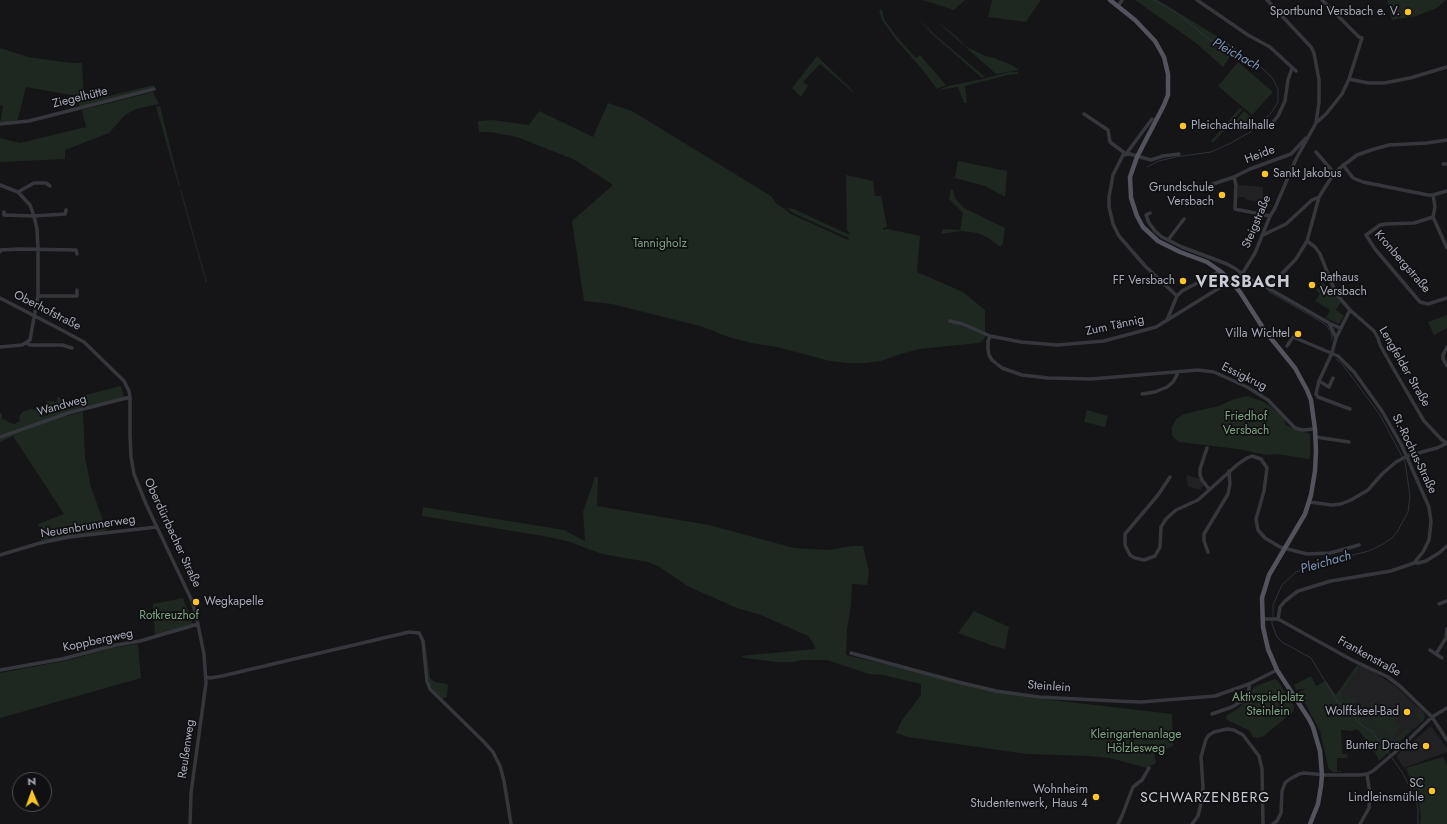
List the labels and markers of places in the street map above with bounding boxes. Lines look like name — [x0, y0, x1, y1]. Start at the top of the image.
place label: Sportbund Versbach e. V. — [1270, 5, 1400, 19]
marker: Sportbund Versbach e. V. — [1403, 7, 1413, 17]
place label: Pleichachtalhalle — [1191, 119, 1275, 133]
marker: Pleichachtalhalle — [1178, 121, 1188, 131]
place label: Sankt Jakobus — [1273, 167, 1342, 181]
marker: Sankt Jakobus — [1260, 169, 1270, 179]
place label: Grundschule Versbach — [1149, 181, 1214, 209]
marker: Grundschule Versbach — [1217, 190, 1227, 200]
place label: Rathaus Versbach — [1320, 271, 1367, 299]
place label: FF Versbach — [1113, 274, 1175, 288]
marker: FF Versbach — [1178, 276, 1188, 286]
marker: Rathaus Versbach — [1307, 280, 1317, 290]
place label: Villa Wichtel — [1225, 327, 1290, 341]
marker: Villa Wichtel — [1293, 329, 1303, 339]
place label: Wegkapelle — [204, 595, 264, 609]
marker: Wegkapelle — [191, 597, 201, 607]
place label: Wolffskeel-Bad — [1325, 705, 1399, 719]
marker: Wolffskeel-Bad — [1402, 707, 1412, 717]
place label: Bunter Drache — [1346, 739, 1418, 753]
marker: Bunter Drache — [1421, 741, 1431, 751]
place label: SC Lindleinsmühle — [1348, 777, 1424, 805]
place label: Wohnheim Studentenwerk, Haus 4 — [970, 783, 1088, 811]
marker: SC Lindleinsmühle — [1427, 786, 1437, 796]
marker: Wohnheim Studentenwerk, Haus 4 — [1091, 792, 1101, 802]

